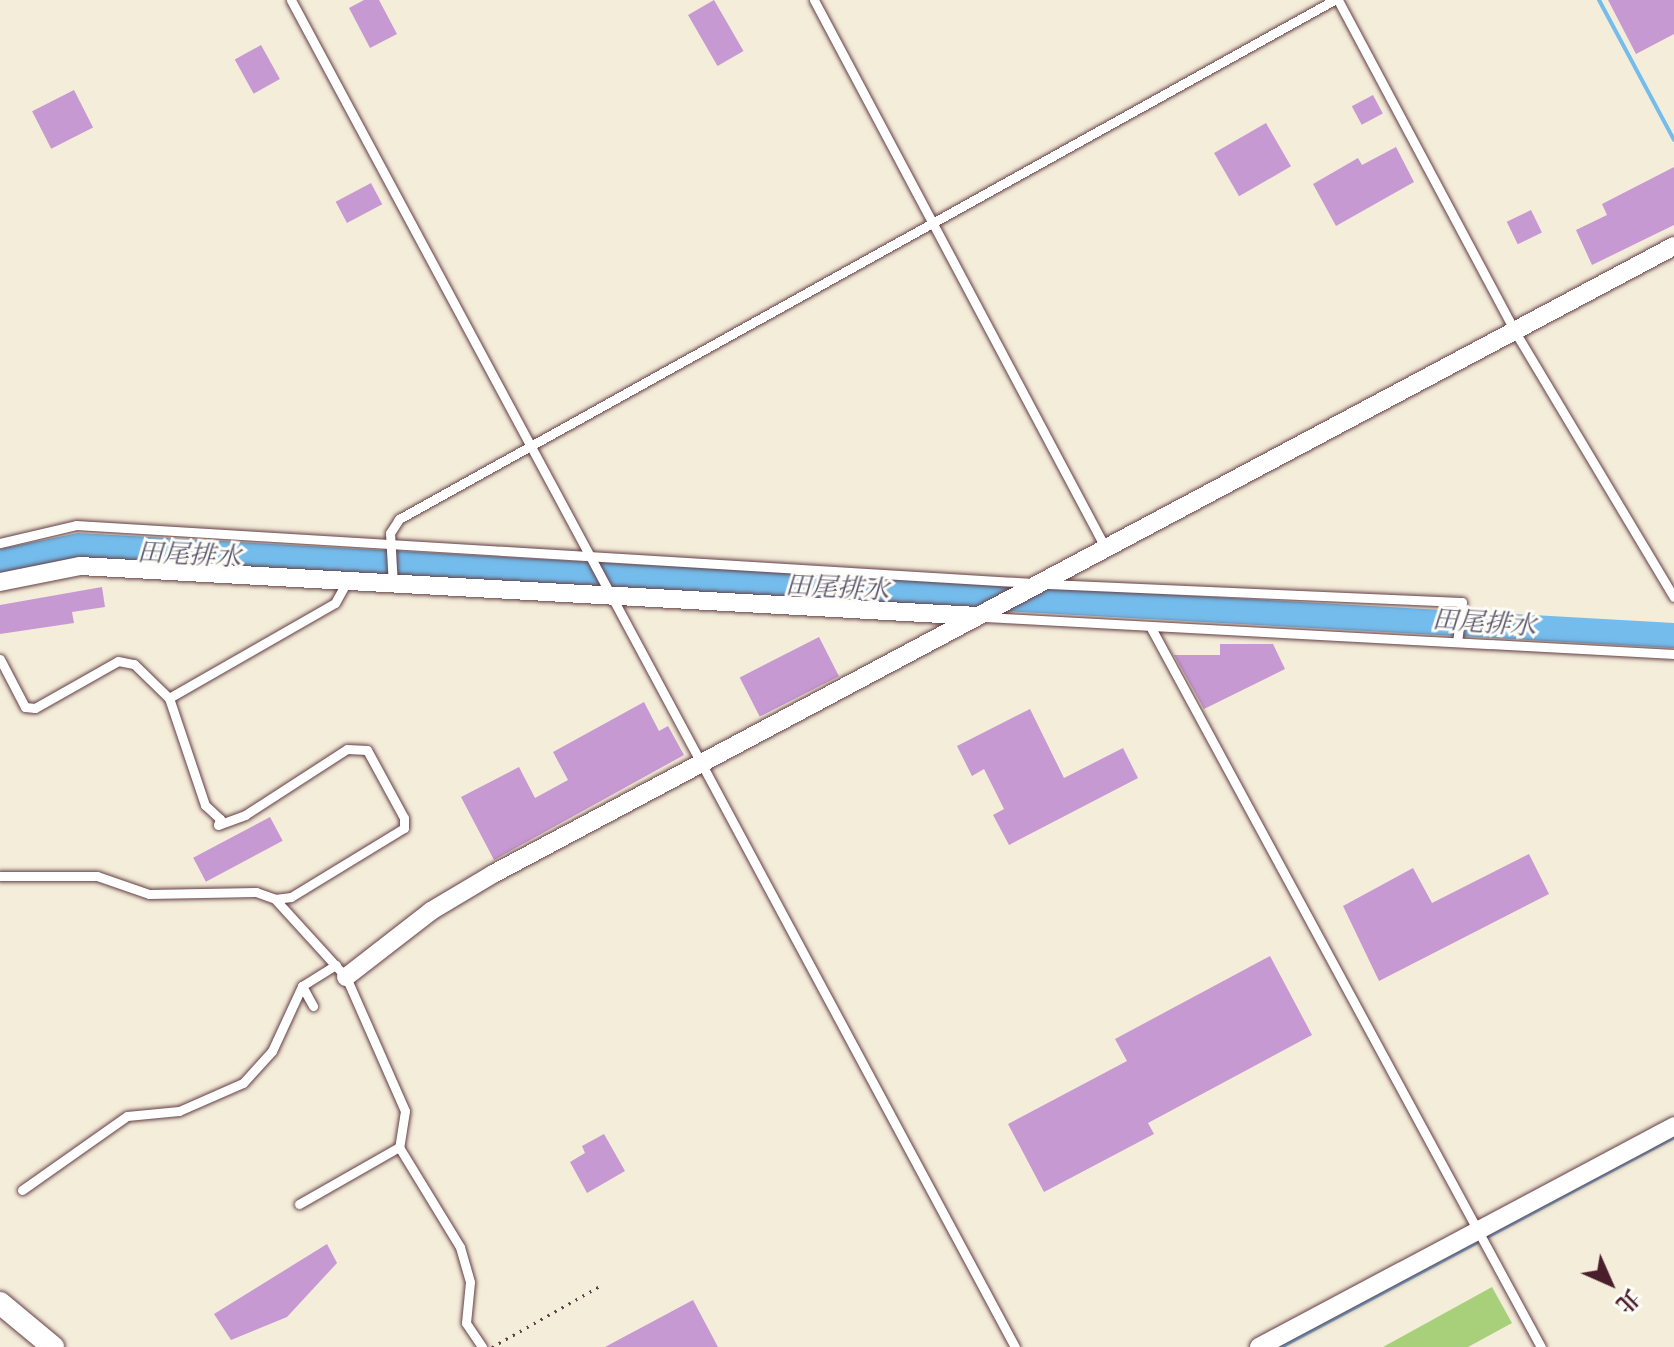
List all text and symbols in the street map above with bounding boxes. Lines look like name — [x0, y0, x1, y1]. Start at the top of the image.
water label: 田尾排水 — [136, 538, 242, 574]
water label: 田尾排水 — [784, 571, 890, 607]
water label: 田尾排水 — [1431, 605, 1537, 643]
north arrow — [1570, 1243, 1650, 1323]
text: 北 — [1610, 1283, 1645, 1318]

